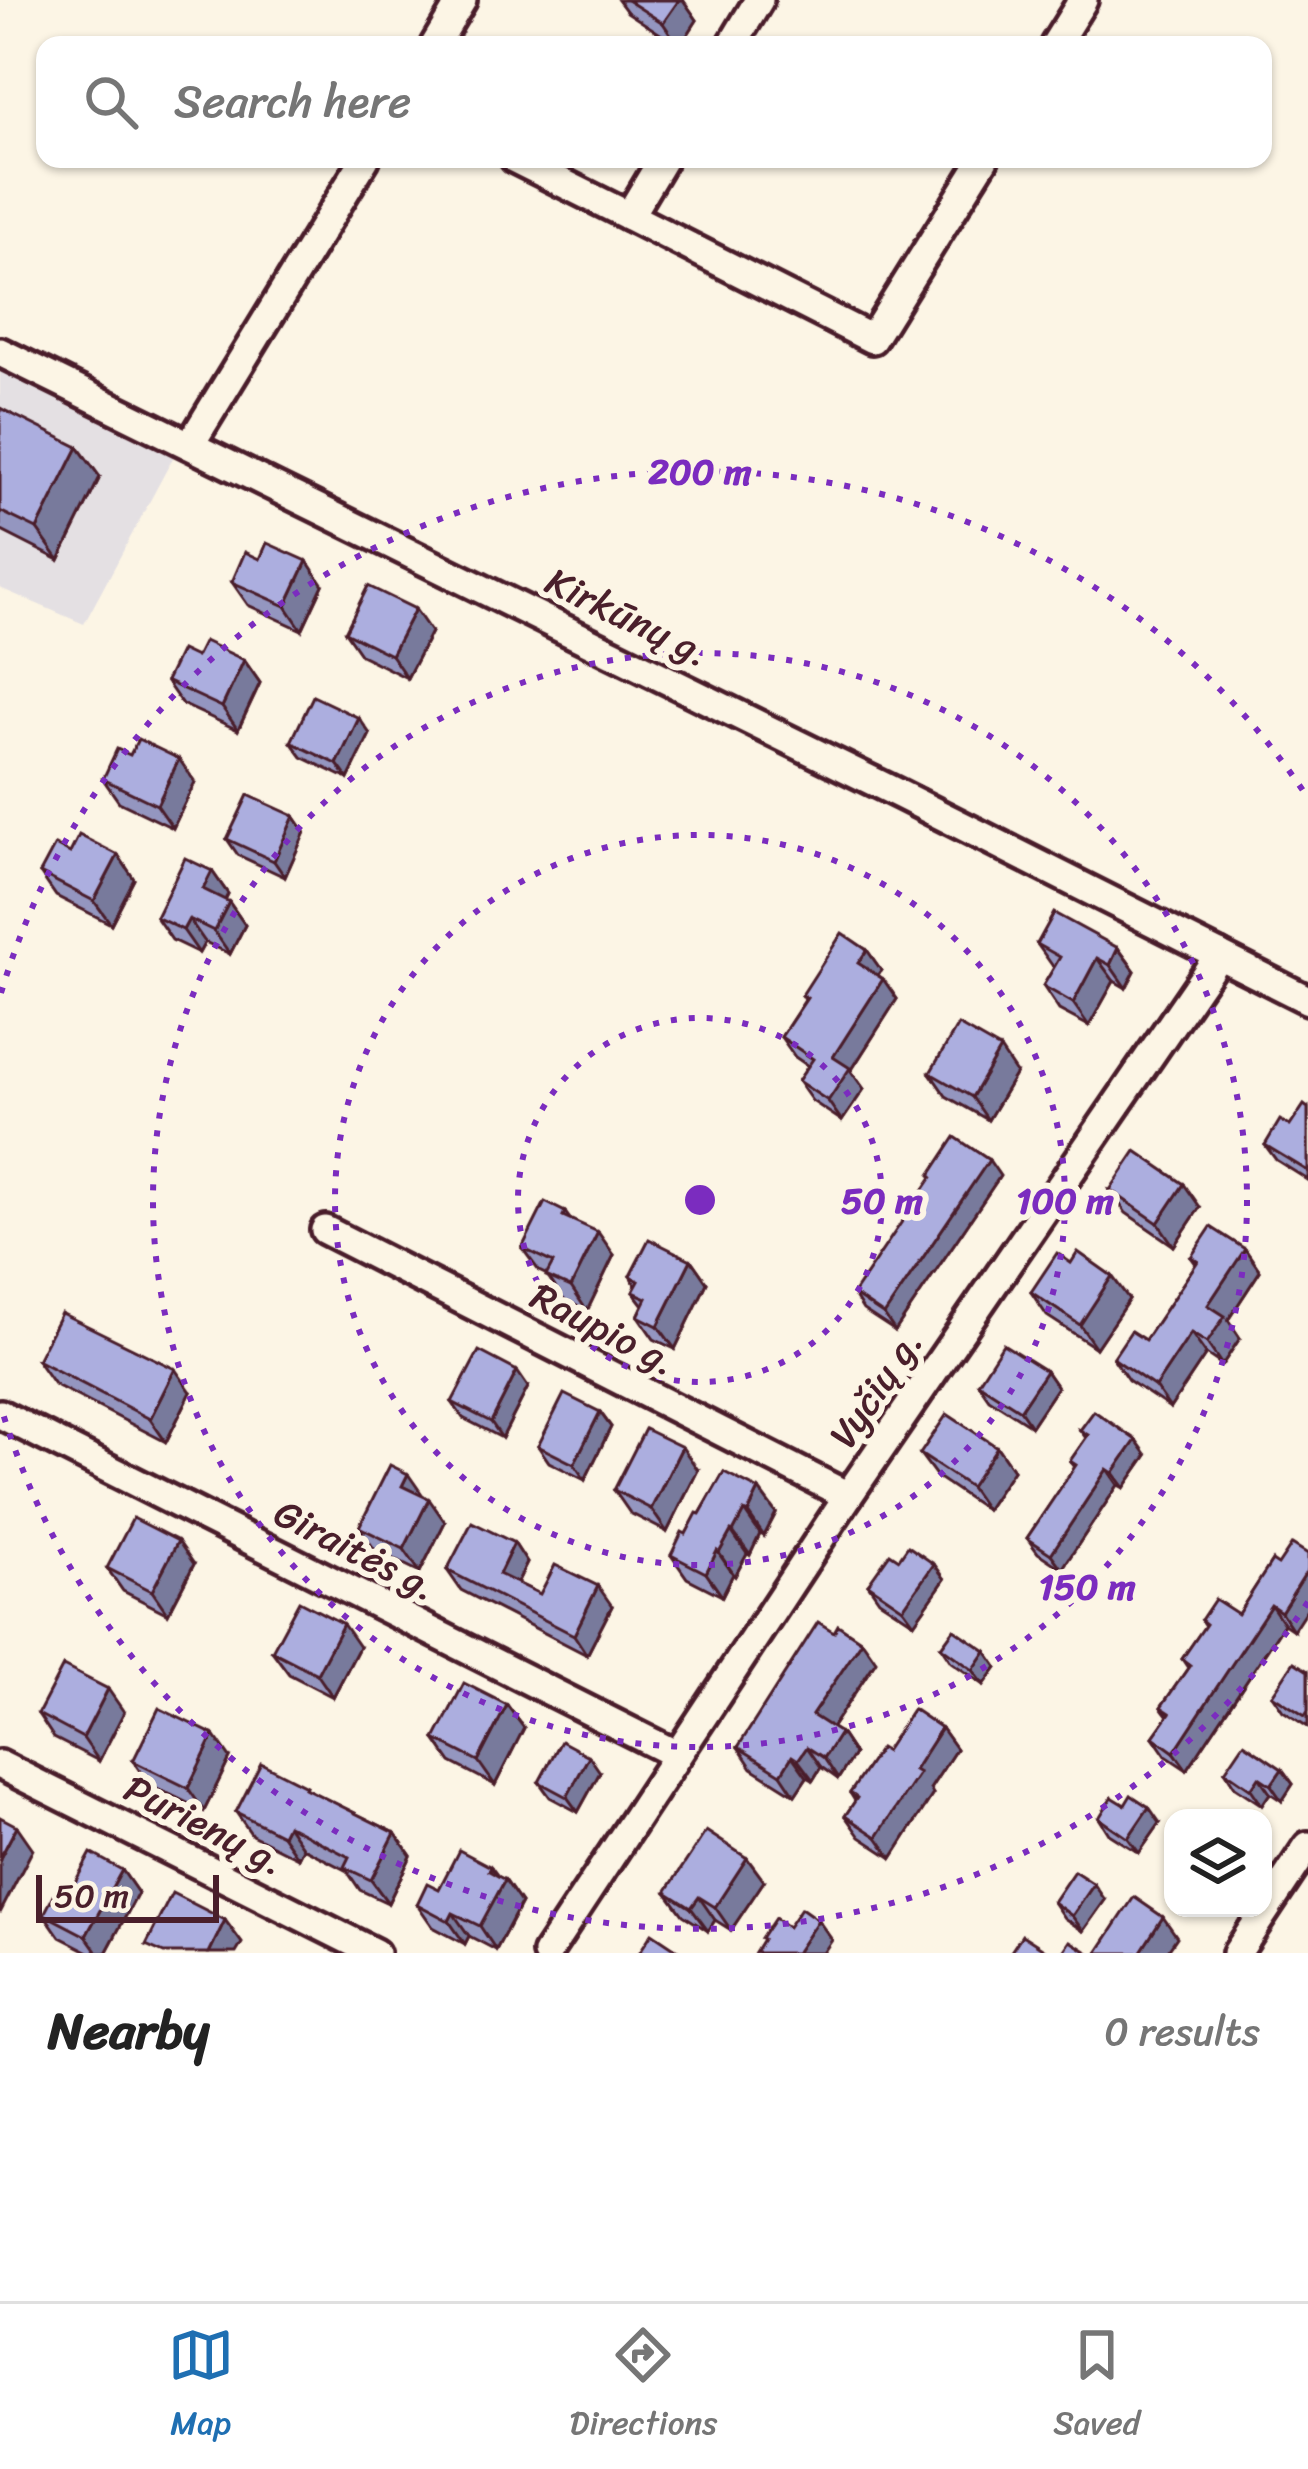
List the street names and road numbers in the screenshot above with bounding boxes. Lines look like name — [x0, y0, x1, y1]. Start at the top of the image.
street label: Kirkūnų g. — [534, 547, 722, 686]
street label: Raupio g. — [518, 1262, 689, 1395]
street label: Vyčių g. — [810, 1314, 941, 1463]
street label: Giraitės g. — [262, 1479, 450, 1620]
street label: Purienų g. — [112, 1754, 298, 1895]

